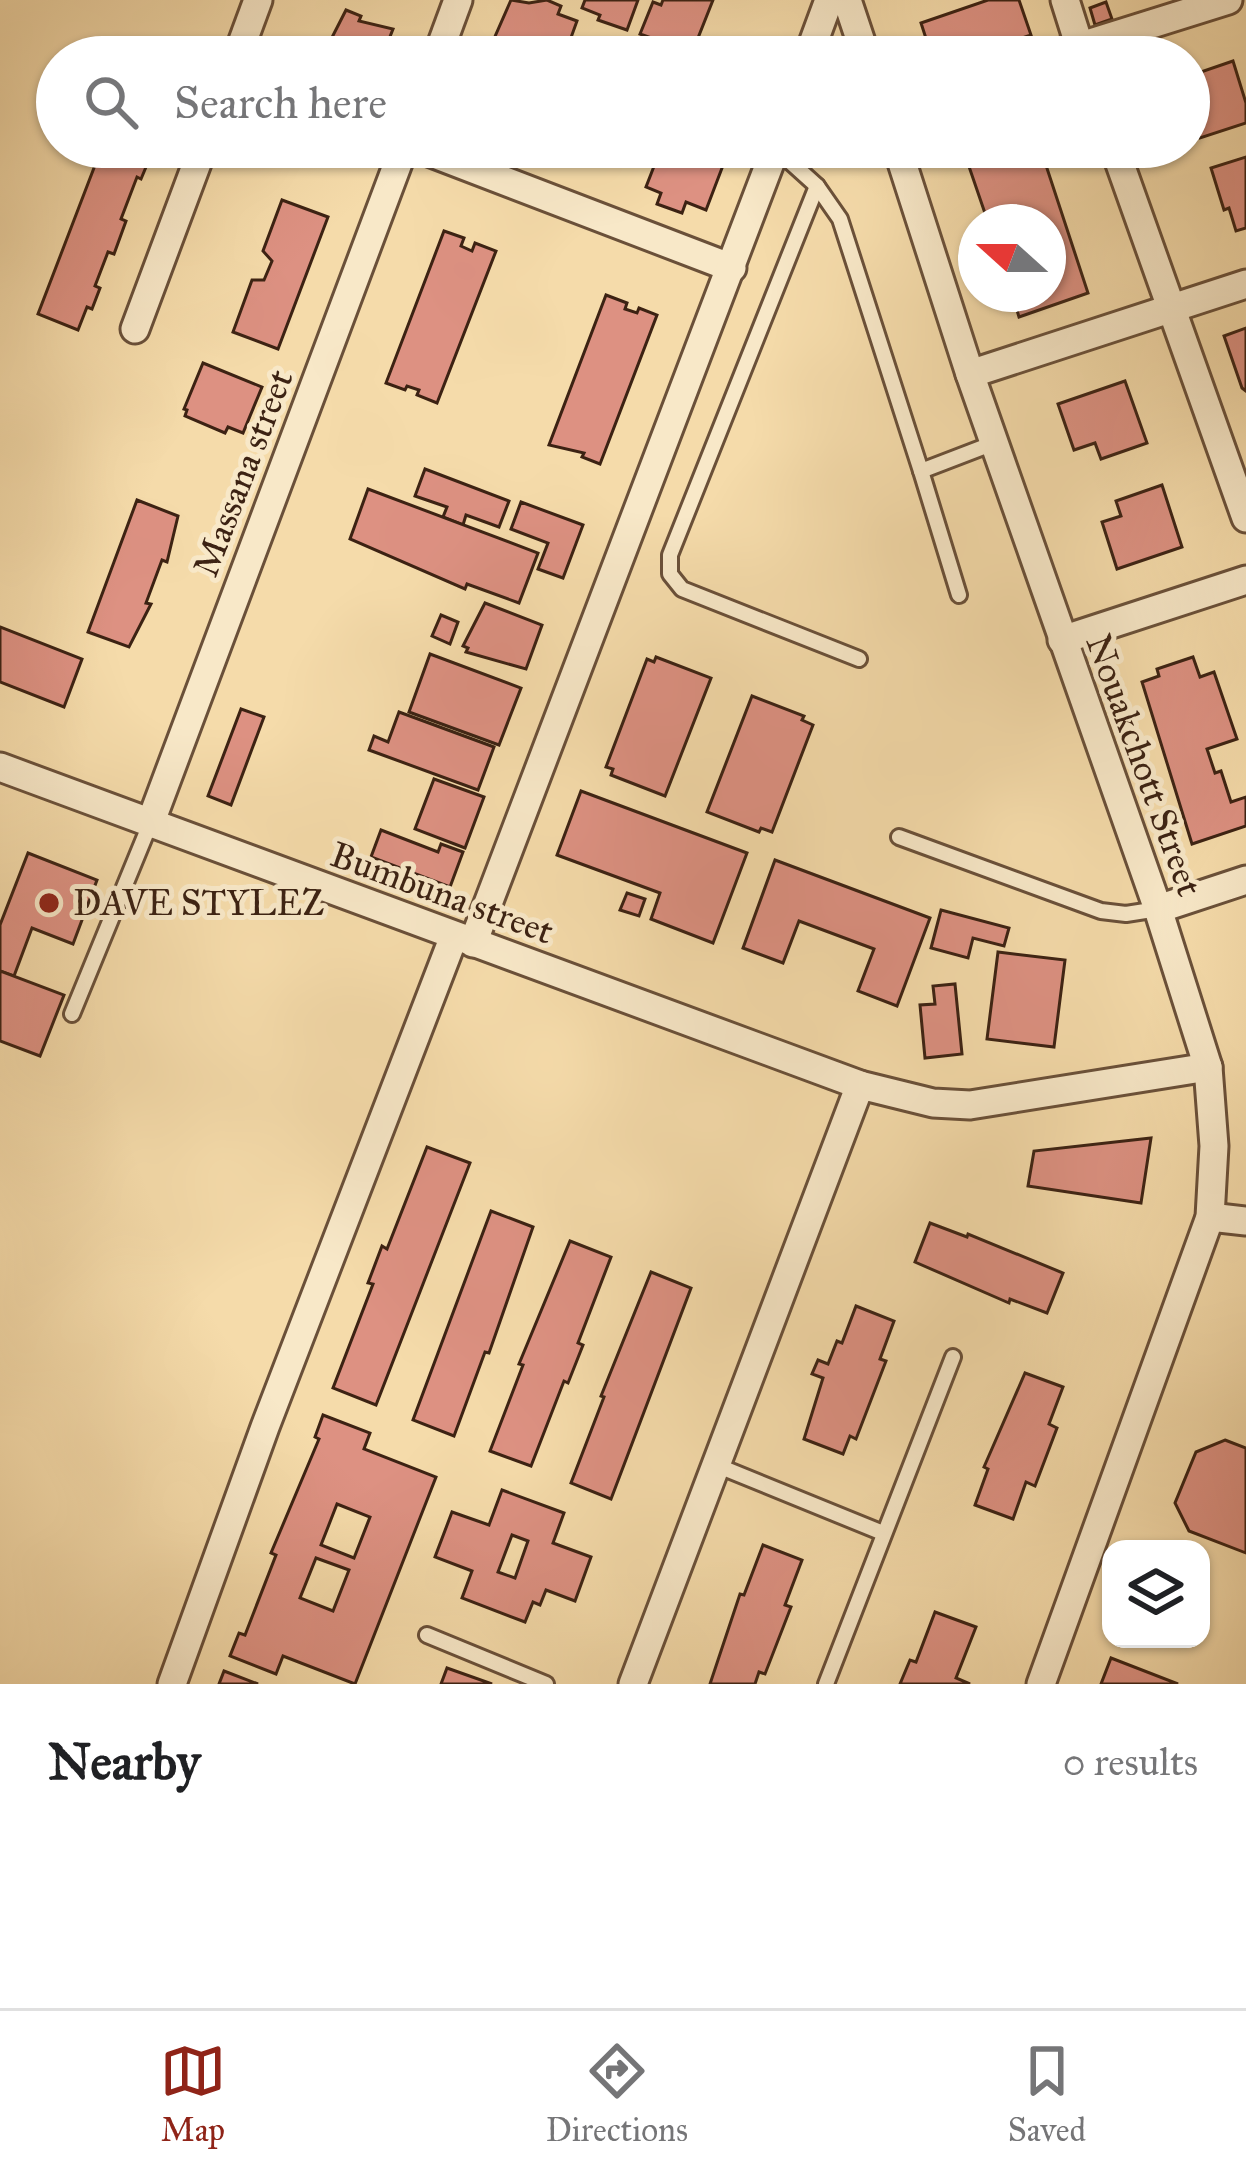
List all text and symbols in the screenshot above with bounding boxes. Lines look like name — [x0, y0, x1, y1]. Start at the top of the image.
search box — [36, 36, 1210, 168]
icon: search — [78, 69, 144, 135]
text: Search here — [174, 75, 387, 130]
north arrow — [958, 204, 1066, 312]
street label: Massana street — [183, 363, 303, 583]
street label: Nouakchott Street — [1076, 628, 1212, 902]
street label: Bumbuna street — [325, 832, 560, 954]
place label: DAVE STYLEZ — [73, 881, 324, 925]
marker: DAVE STYLEZ — [36, 890, 62, 916]
map controls — [1102, 1540, 1210, 1648]
button: layers — [1102, 1540, 1210, 1648]
text: Nearby — [48, 1731, 200, 1793]
text: 0 results — [1063, 1738, 1198, 1786]
tab: Map — [160, 2038, 226, 2150]
tab: Directions — [546, 2038, 688, 2150]
tab: Saved — [1008, 2038, 1086, 2150]

